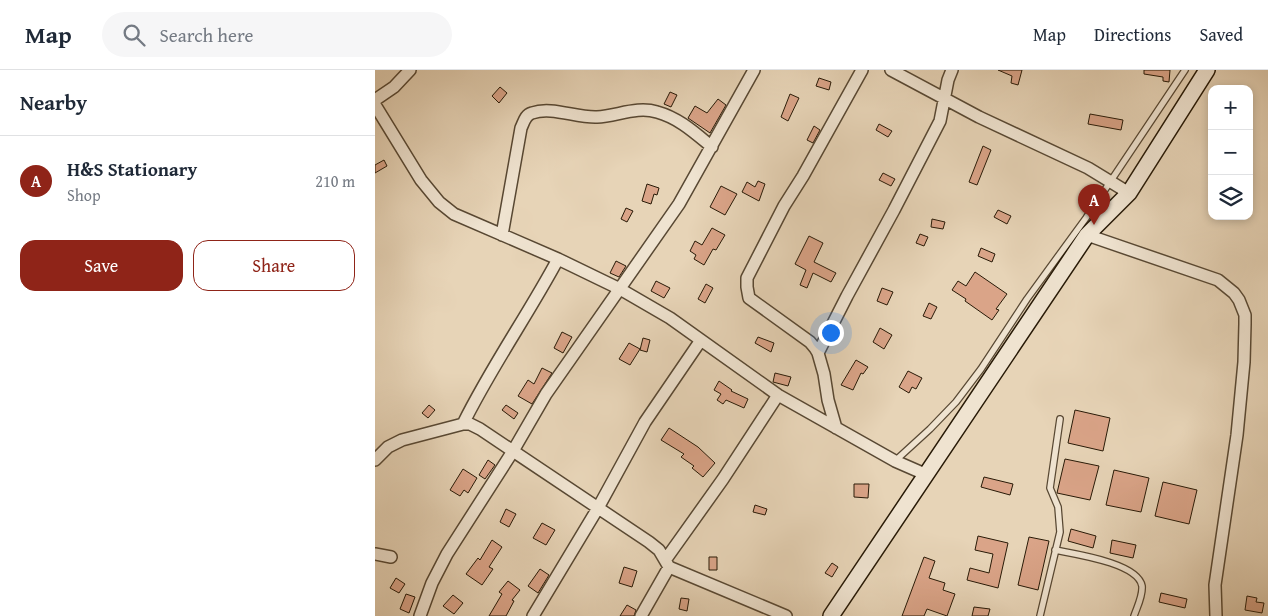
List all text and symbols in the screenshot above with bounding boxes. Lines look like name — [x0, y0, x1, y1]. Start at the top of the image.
search box — [102, 12, 452, 57]
text: Map — [25, 17, 72, 52]
icon: search — [120, 21, 148, 49]
text: Search here — [160, 21, 253, 49]
text: Map — [1033, 21, 1066, 48]
text: Directions — [1094, 21, 1171, 48]
text: Saved — [1199, 21, 1243, 48]
map controls — [1208, 85, 1253, 220]
button: + — [1208, 85, 1253, 130]
text: Nearby — [20, 87, 87, 118]
button: − — [1208, 130, 1253, 175]
text: H&S Stationary — [67, 155, 197, 183]
text: A — [31, 169, 41, 193]
text: 210 m — [315, 169, 355, 193]
button: layers — [1208, 175, 1253, 220]
text: Shop — [67, 183, 101, 207]
pin: A — [1078, 184, 1110, 225]
button: Save — [20, 240, 183, 291]
button: Share — [193, 240, 355, 291]
your location — [818, 320, 844, 346]

